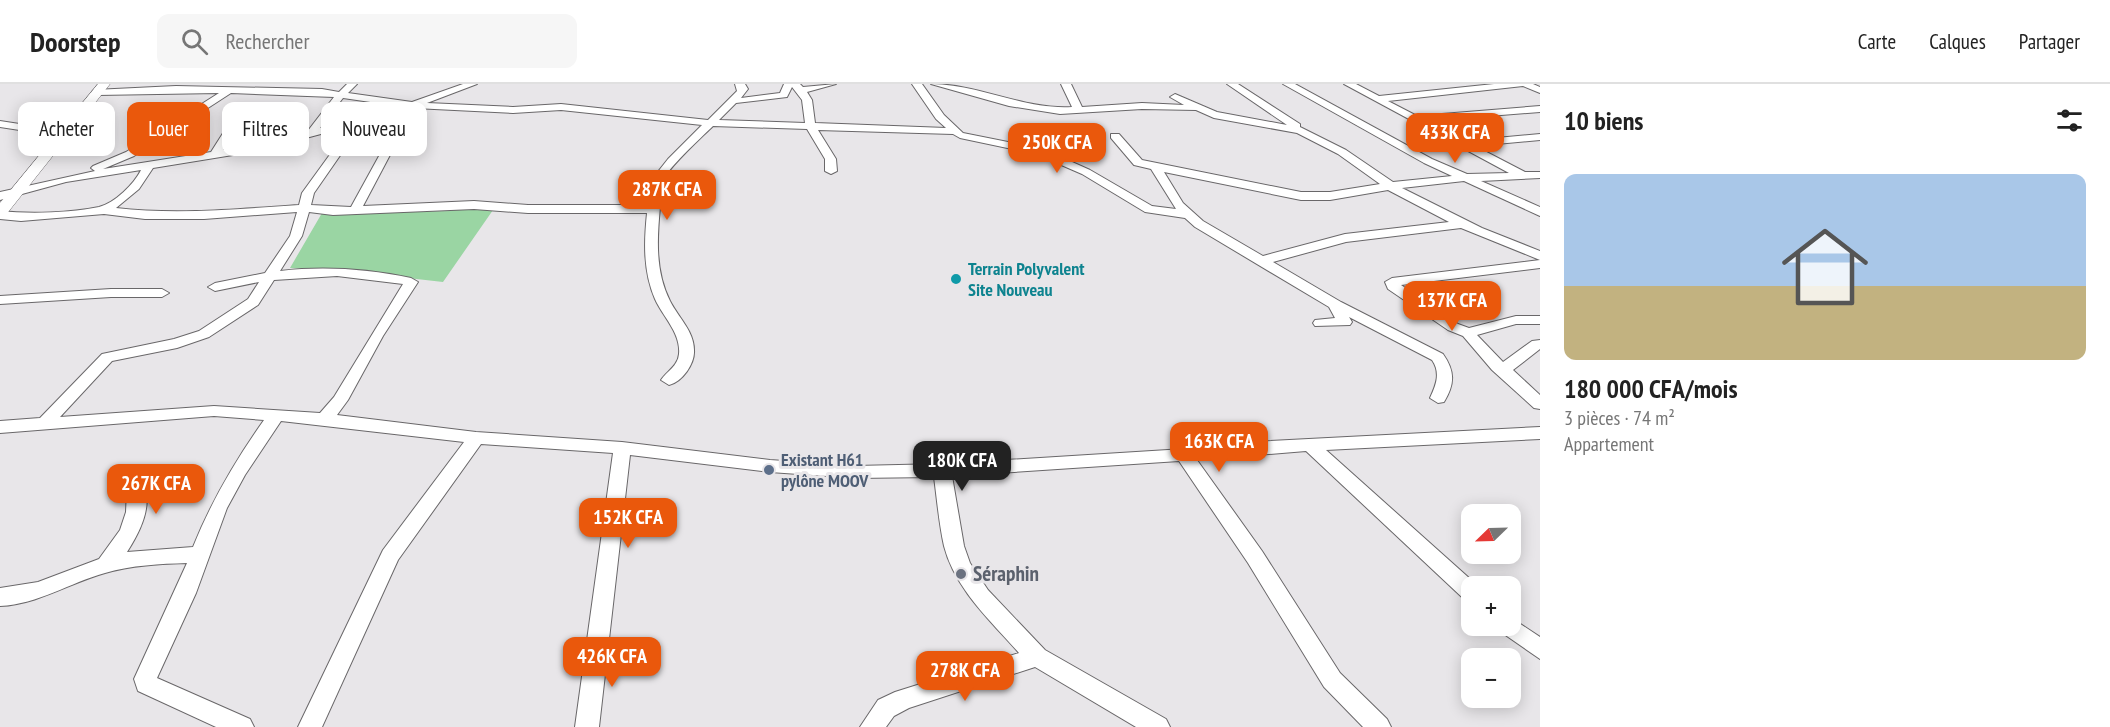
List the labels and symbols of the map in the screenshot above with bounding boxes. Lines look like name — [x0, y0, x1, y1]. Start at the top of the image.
pin: 433K CFA — [1393, 113, 1517, 164]
pin: 250K CFA — [995, 123, 1119, 174]
pin: 287K CFA — [605, 170, 729, 221]
place label: Terrain Polyvalent Site Nouveau — [968, 257, 1085, 301]
marker: Terrain Polyvalent Site Nouveau — [949, 272, 963, 286]
pin: 137K CFA — [1390, 281, 1514, 332]
pin: 163K CFA — [1157, 422, 1281, 473]
pin: 180K CFA — [900, 441, 1024, 492]
place label: Existant H61 pylône MOOV — [781, 448, 869, 492]
marker: Existant H61 pylône MOOV — [762, 463, 776, 477]
pin: 267K CFA — [94, 464, 218, 515]
pin: 152K CFA — [566, 498, 690, 549]
north arrow — [1461, 504, 1521, 564]
place label: Séraphin — [973, 560, 1039, 587]
marker: Séraphin — [954, 567, 968, 581]
pin: 426K CFA — [550, 637, 674, 688]
pin: 278K CFA — [903, 651, 1027, 702]

